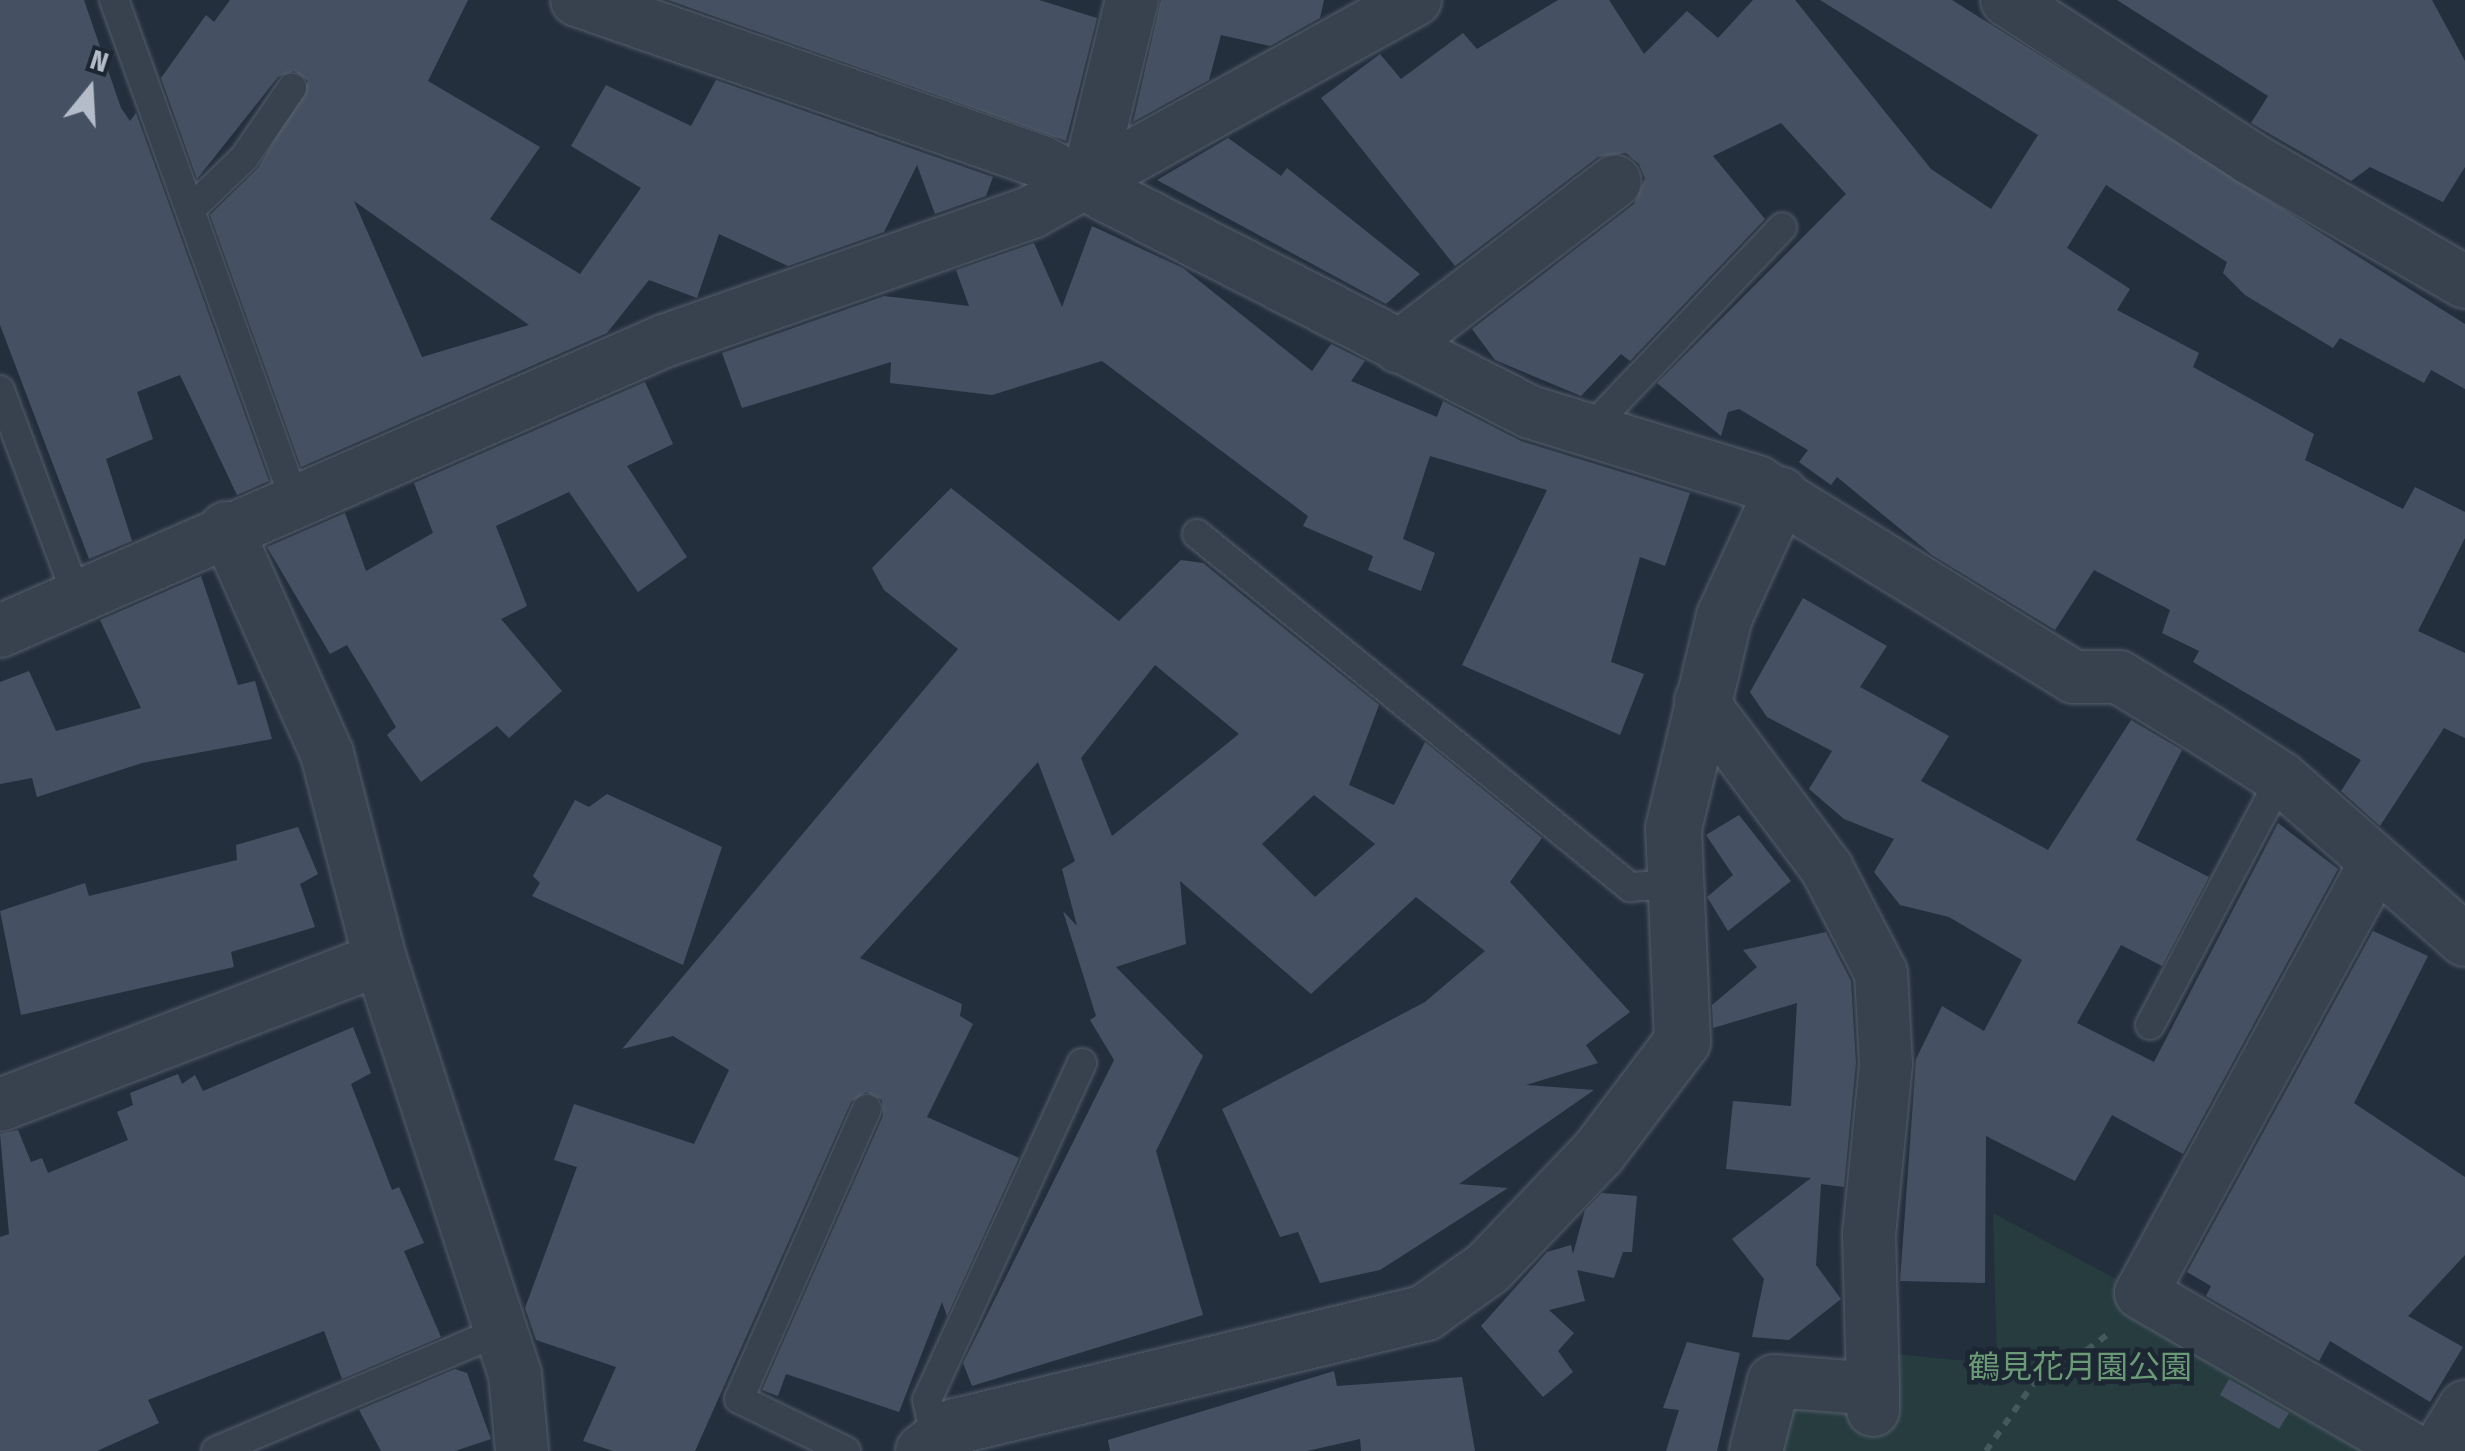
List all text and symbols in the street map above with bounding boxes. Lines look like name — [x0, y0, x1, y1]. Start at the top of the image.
north arrow — [40, 40, 140, 140]
text: N — [86, 43, 113, 79]
park label: 鶴見花月園公園 — [1968, 1348, 2192, 1386]

